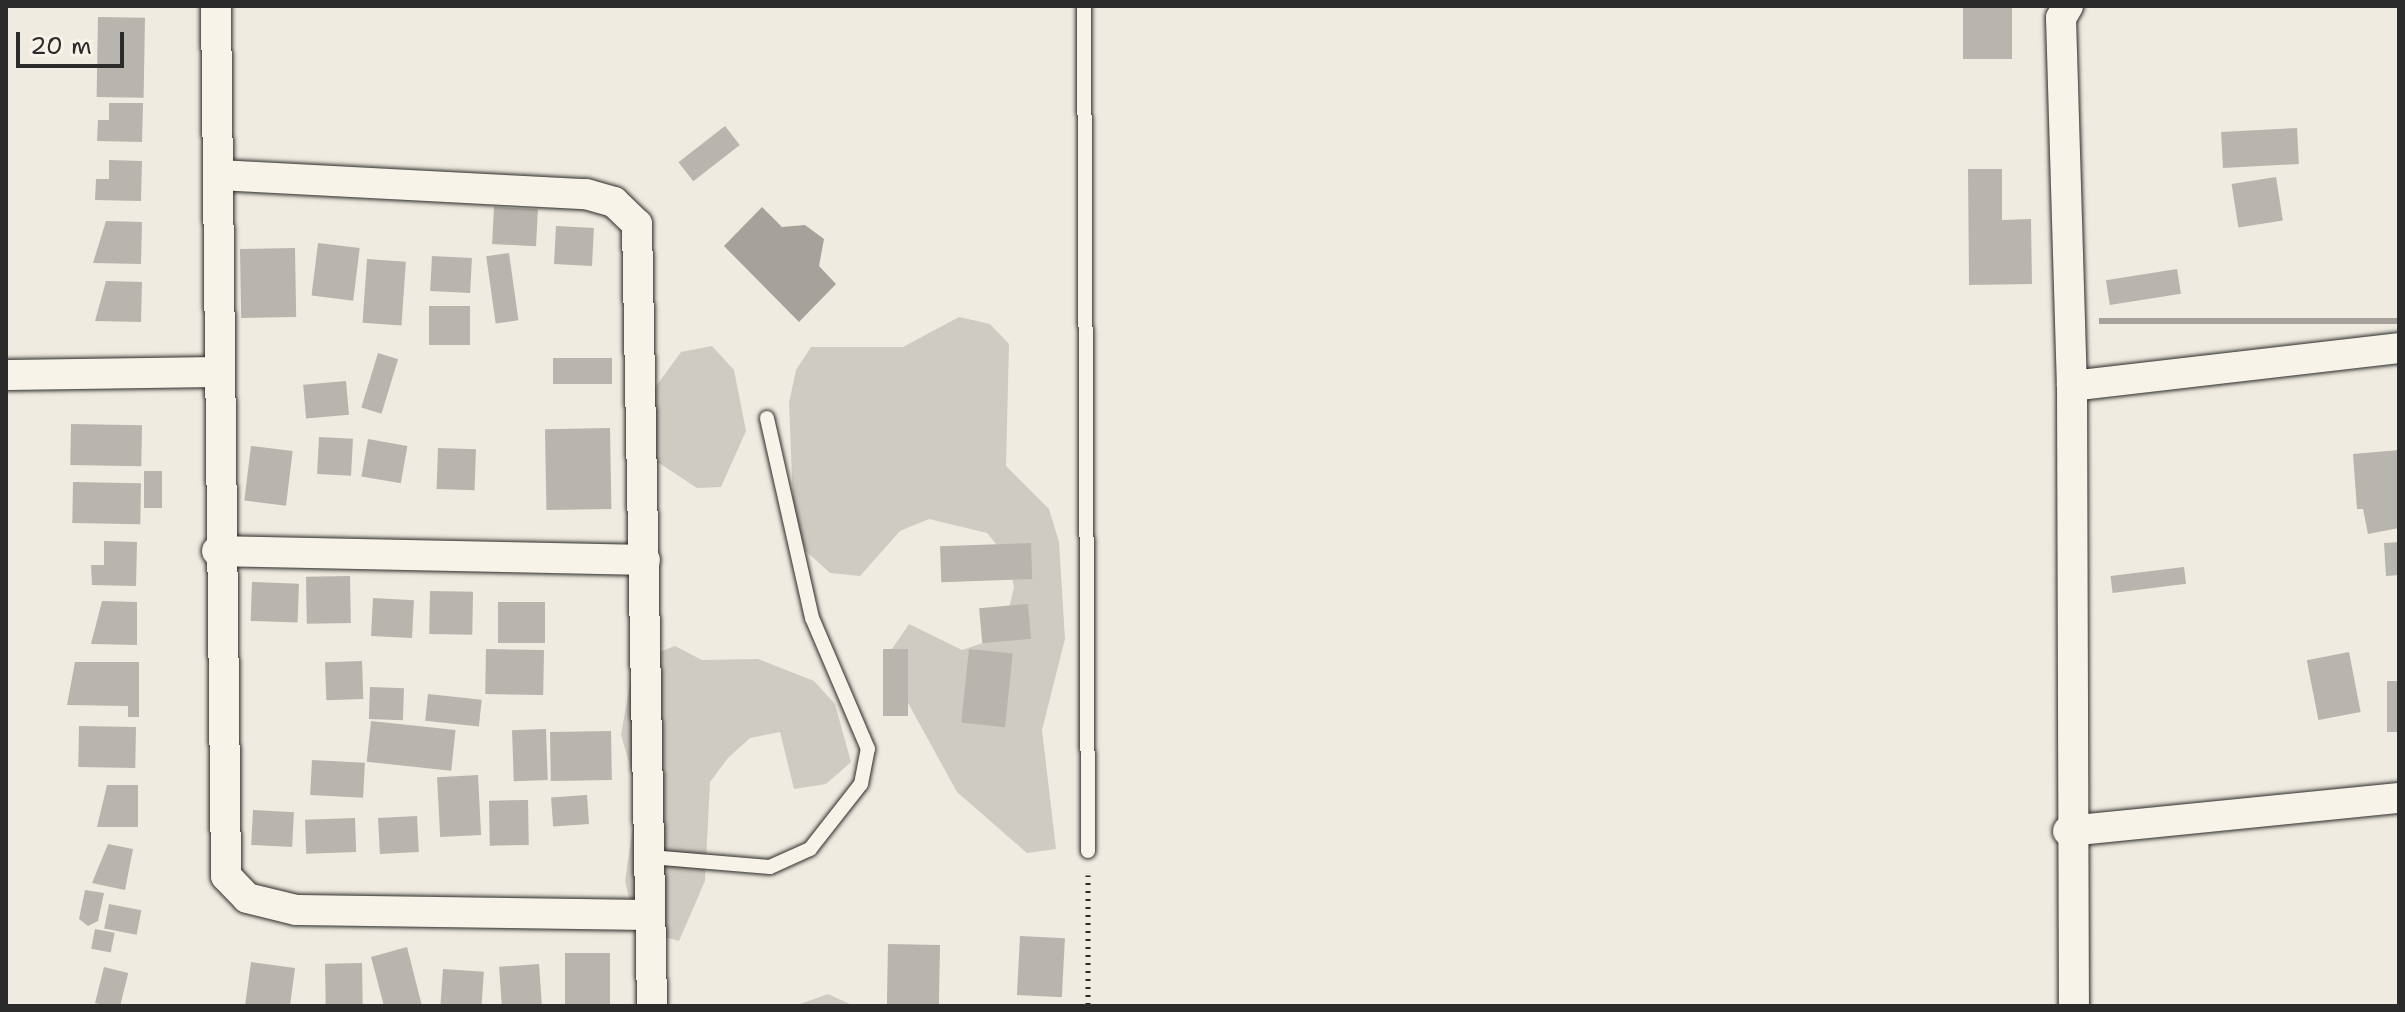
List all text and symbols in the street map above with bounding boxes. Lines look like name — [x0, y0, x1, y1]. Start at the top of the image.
scale bar — [20, 16, 128, 66]
text: 20 m — [30, 30, 92, 62]

